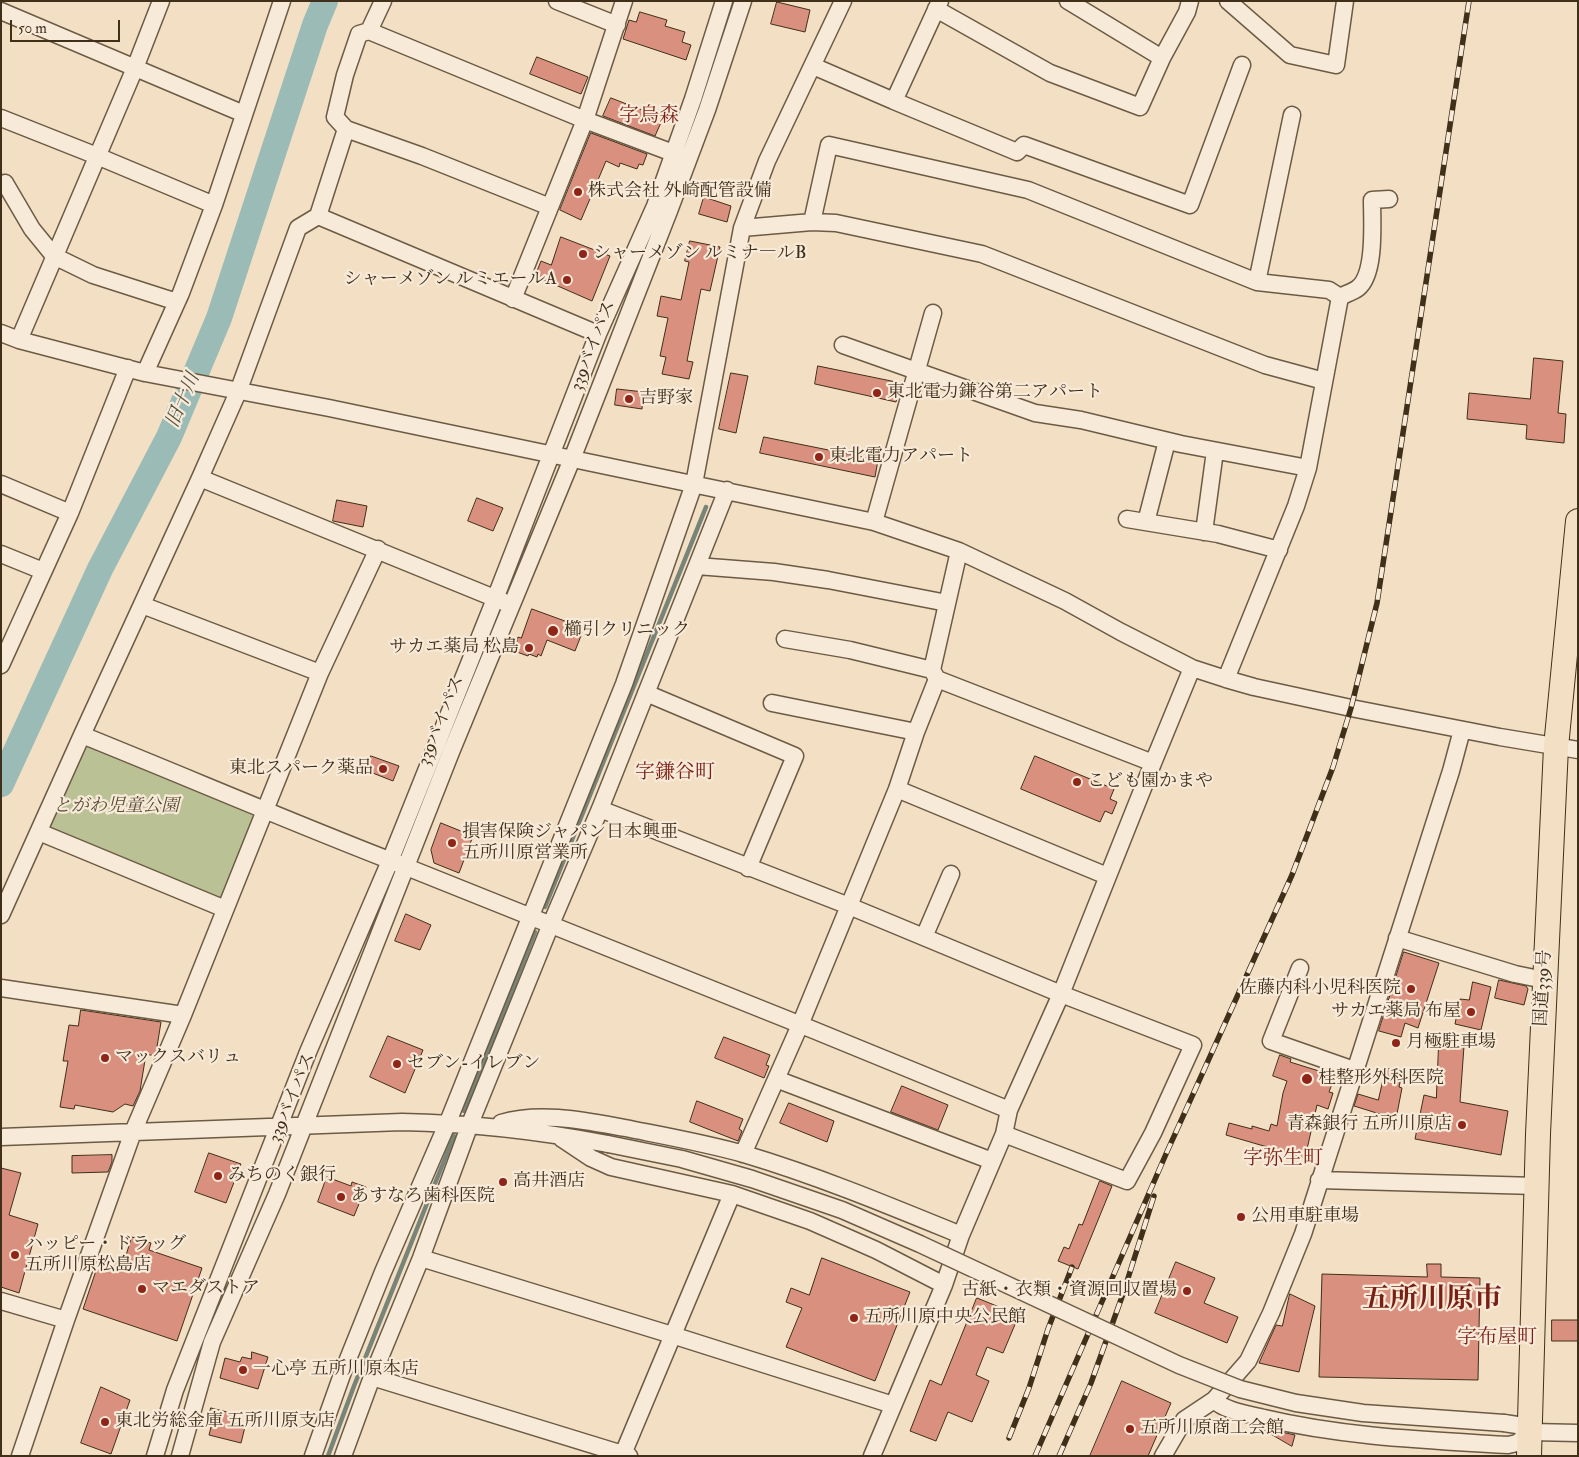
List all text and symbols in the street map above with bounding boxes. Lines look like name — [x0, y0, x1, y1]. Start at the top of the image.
scale bar — [12, 10, 122, 42]
text: 50 m — [18, 19, 47, 38]
district label: 字烏森 — [619, 105, 679, 129]
place label: 株式会社 外崎配管設備 — [588, 181, 772, 203]
marker: 株式会社 外崎配管設備 — [572, 186, 584, 198]
place label: シャーメゾン ルミナ―ルB — [593, 243, 807, 265]
marker: シャーメゾン ルミナ―ルB — [577, 248, 589, 260]
place label: シャーメゾン ルミエールA — [344, 269, 557, 291]
marker: シャーメゾン ルミエールA — [561, 274, 573, 286]
street label: 339バイパス — [567, 298, 621, 394]
water label: 旧十川 — [162, 370, 206, 432]
place label: 東北電力鎌谷第二アパート — [887, 382, 1103, 404]
marker: 東北電力鎌谷第二アパート — [871, 387, 883, 399]
place label: 吉野家 — [639, 388, 693, 410]
marker: 吉野家 — [623, 393, 635, 405]
place label: 東北電力アパート — [829, 446, 973, 468]
marker: 東北電力アパート — [813, 451, 825, 463]
place label: 櫛引クリニック — [564, 620, 690, 642]
marker: 櫛引クリニック — [546, 624, 560, 638]
place label: サカエ薬局 松島 — [389, 637, 519, 659]
marker: サカエ薬局 松島 — [523, 642, 535, 654]
street label: 339バイパス — [414, 673, 470, 769]
place label: 東北スパーク薬品 — [229, 758, 373, 780]
district label: 字鎌谷町 — [635, 762, 715, 786]
marker: 東北スパーク薬品 — [377, 763, 389, 775]
place label: こども園かまや — [1087, 771, 1213, 793]
marker: こども園かまや — [1071, 776, 1083, 788]
park label: とがわ児童公園 — [53, 796, 179, 818]
place label: 損害保険ジャパン日本興亜 五所川原営業所 — [462, 822, 678, 864]
marker: 損害保険ジャパン日本興亜 五所川原営業所 — [446, 837, 458, 849]
street label: 国道339号 — [1531, 949, 1557, 1027]
place label: 佐藤内科小児科医院 — [1239, 978, 1401, 1000]
marker: 佐藤内科小児科医院 — [1405, 983, 1417, 995]
place label: サカエ薬局 布屋 — [1331, 1001, 1461, 1023]
marker: サカエ薬局 布屋 — [1465, 1006, 1477, 1018]
place label: 月極駐車場 — [1406, 1032, 1496, 1054]
marker: 月極駐車場 — [1390, 1037, 1402, 1049]
place label: マックスバリュ — [115, 1047, 241, 1069]
street label: 339バイパス — [265, 1050, 321, 1146]
marker: マックスバリュ — [99, 1052, 111, 1064]
place label: セブン-イレブン — [407, 1053, 541, 1075]
marker: セブン-イレブン — [391, 1058, 403, 1070]
place label: 桂整形外科医院 — [1318, 1068, 1444, 1090]
marker: 桂整形外科医院 — [1300, 1072, 1314, 1086]
place label: 青森銀行 五所川原店 — [1286, 1114, 1452, 1136]
marker: 青森銀行 五所川原店 — [1456, 1119, 1468, 1131]
district label: 字弥生町 — [1243, 1148, 1323, 1172]
place label: みちのく銀行 — [228, 1165, 336, 1187]
marker: みちのく銀行 — [212, 1170, 224, 1182]
place label: 高井酒店 — [513, 1171, 585, 1193]
marker: 高井酒店 — [497, 1176, 509, 1188]
place label: あすなろ歯科医院 — [351, 1186, 495, 1208]
marker: あすなろ歯科医院 — [335, 1191, 347, 1203]
place label: 公用車駐車場 — [1251, 1206, 1359, 1228]
marker: 公用車駐車場 — [1235, 1211, 1247, 1223]
place label: ハッピー・ドラッグ 五所川原松島店 — [25, 1234, 186, 1276]
marker: ハッピー・ドラッグ 五所川原松島店 — [9, 1249, 21, 1261]
place label: マエダストア — [152, 1278, 260, 1300]
place label: 古紙・衣類・資源回収置場 — [961, 1280, 1177, 1302]
marker: マエダストア — [136, 1283, 148, 1295]
district label: 五所川原市 — [1362, 1284, 1502, 1318]
marker: 古紙・衣類・資源回収置場 — [1181, 1285, 1193, 1297]
place label: 五所川原中央公民館 — [864, 1307, 1026, 1329]
marker: 五所川原中央公民館 — [848, 1312, 860, 1324]
district label: 字布屋町 — [1457, 1327, 1537, 1351]
place label: 一心亭 五所川原本店 — [253, 1359, 419, 1381]
marker: 一心亭 五所川原本店 — [237, 1364, 249, 1376]
place label: 東北労総金庫 五所川原支店 — [115, 1411, 335, 1433]
marker: 東北労総金庫 五所川原支店 — [99, 1416, 111, 1428]
place label: 五所川原商工会館 — [1140, 1418, 1284, 1440]
marker: 五所川原商工会館 — [1124, 1423, 1136, 1435]

